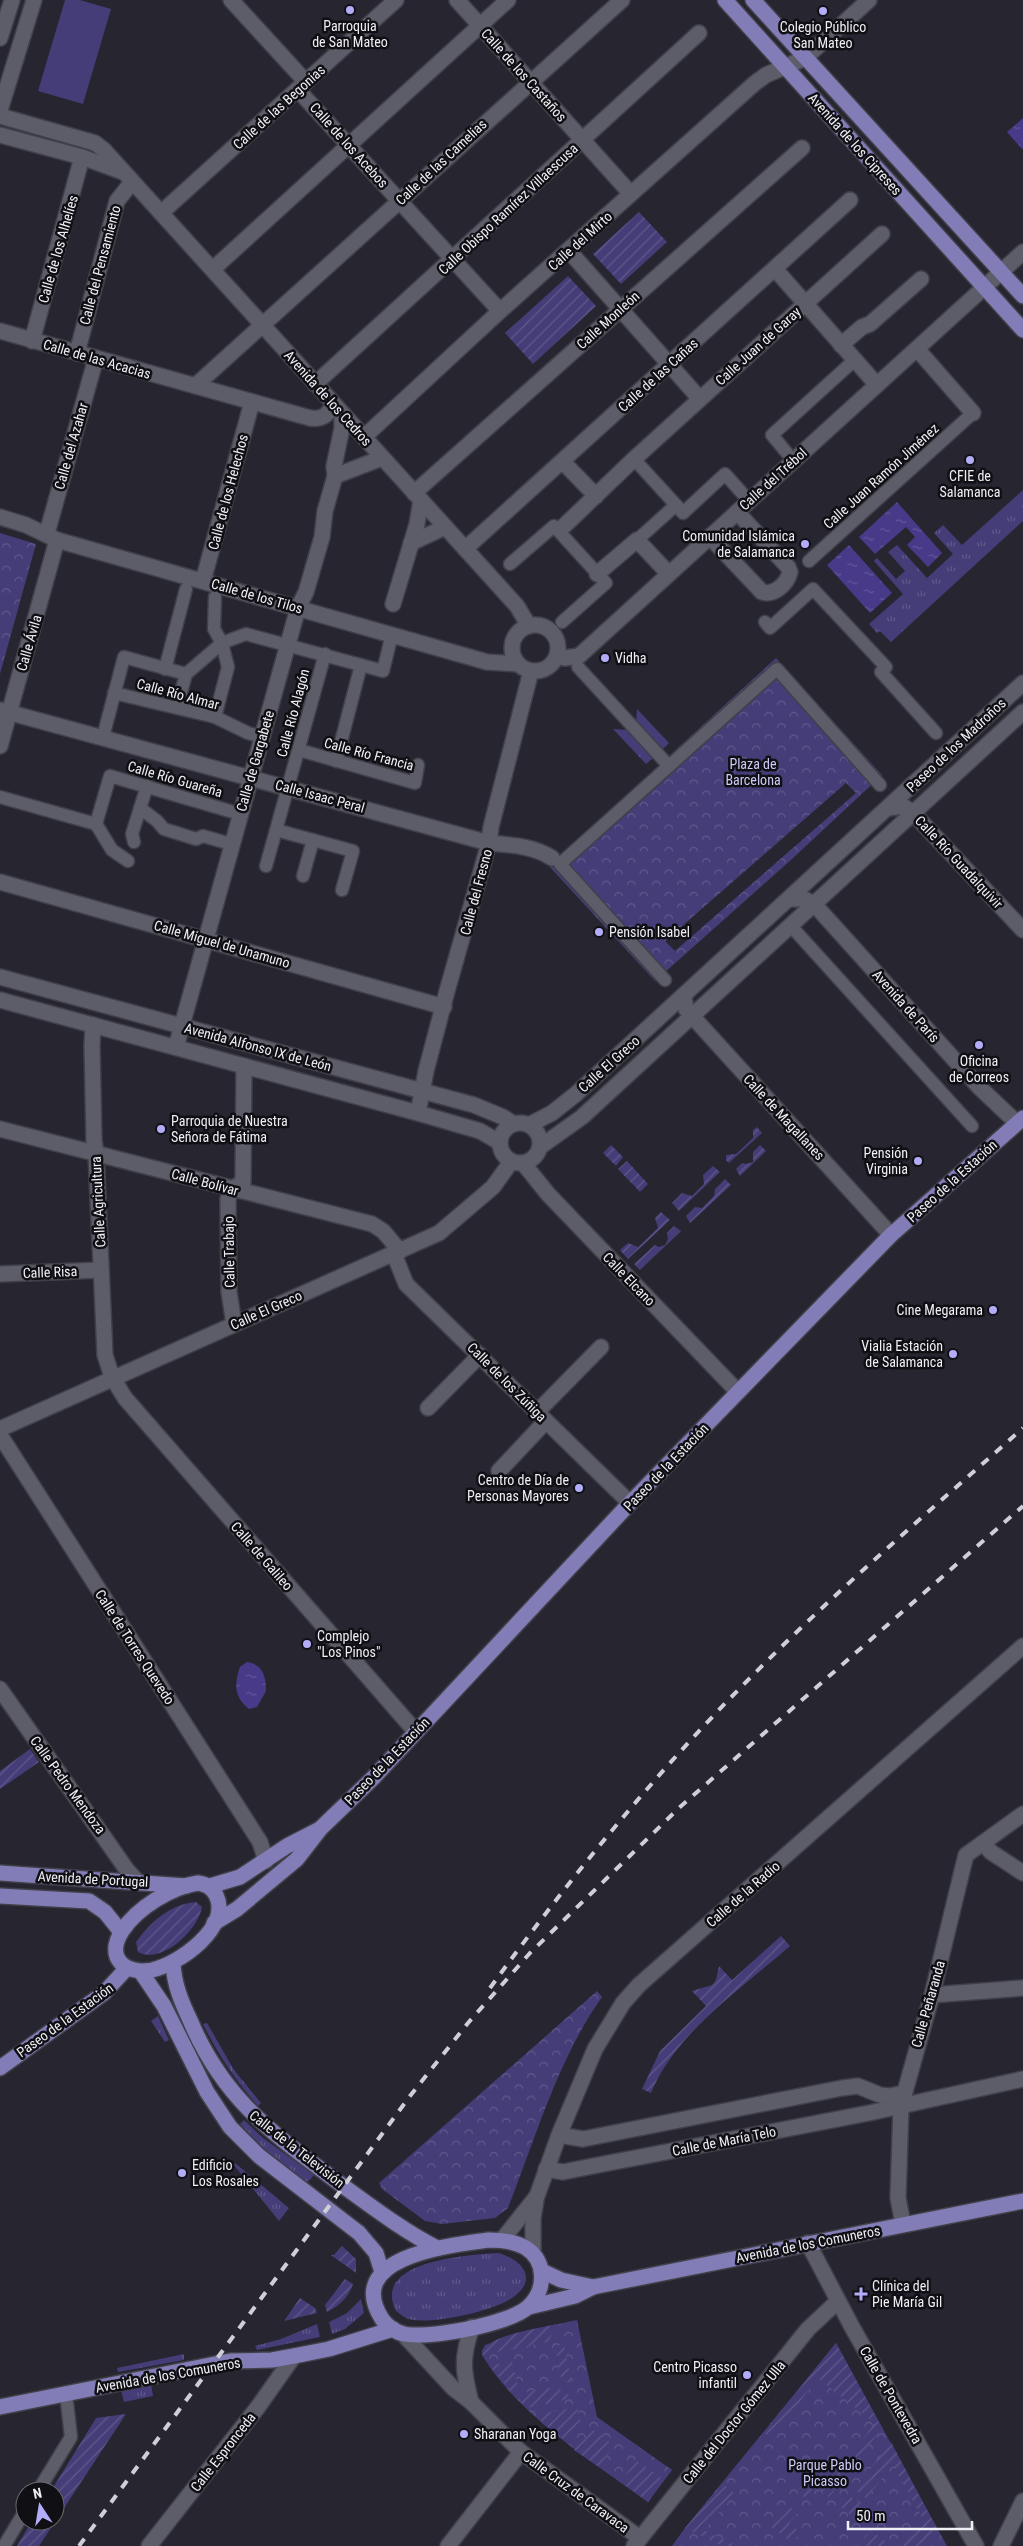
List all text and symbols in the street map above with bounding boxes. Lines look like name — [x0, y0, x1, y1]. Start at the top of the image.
marker: Parroquia de San Mateo — [344, 4, 356, 16]
marker: Colegio Público San Mateo — [817, 5, 829, 17]
place label: Parroquia de San Mateo — [312, 18, 388, 50]
place label: Colegio Público San Mateo — [780, 19, 866, 51]
street label: Calle de los Castaños — [478, 25, 570, 125]
street label: Calle de las Begonias — [230, 61, 328, 153]
street label: Avenida de los Cipreses — [805, 90, 905, 198]
street label: Calle de los Acebos — [307, 99, 391, 191]
street label: Calle de las Camelias — [392, 116, 490, 208]
street label: Calle Obispo Ramírez Villaescusa — [435, 140, 581, 278]
street label: Calle de los Alhelíes — [35, 193, 81, 305]
street label: Calle del Pensamiento — [76, 204, 124, 326]
street label: Calle del Mirto — [545, 208, 615, 274]
street label: Calle Monleón — [573, 288, 643, 352]
street label: Calle Juan de Garay — [712, 303, 804, 388]
street label: Calle de las Cañas — [615, 335, 701, 415]
street label: Calle de las Acacias — [41, 336, 153, 382]
street label: Avenida de los Cedros — [281, 347, 375, 449]
street label: Calle del Azahar — [51, 401, 91, 491]
street label: Calle Juan Ramón Jiménez — [820, 420, 942, 532]
street label: Calle de los Helechos — [205, 432, 251, 552]
street label: Calle del Trébol — [736, 445, 810, 513]
marker: CFIE de Salamanca — [964, 454, 976, 466]
place label: CFIE de Salamanca — [939, 468, 1001, 500]
place label: Comunidad Islámica de Salamanca — [682, 528, 795, 560]
marker: Comunidad Islámica de Salamanca — [799, 538, 811, 550]
street label: Calle de los Tilos — [209, 575, 305, 617]
street label: Calle Ávila — [12, 613, 45, 673]
place label: Vidha — [615, 650, 646, 666]
marker: Vidha — [599, 652, 611, 664]
street label: Calle Río Alagón — [274, 667, 312, 759]
street label: Calle Río Almar — [135, 675, 221, 713]
street label: Paseo de los Madroños — [903, 695, 1009, 795]
street label: Calle de Gargabete — [233, 708, 277, 813]
street label: Calle Río Francia — [322, 734, 416, 774]
park label: Plaza de Barcelona — [725, 756, 781, 788]
street label: Calle Río Guareña — [126, 758, 224, 800]
street label: Calle Isaac Peral — [274, 776, 366, 816]
street label: Calle Río Guadalquivir — [912, 812, 1006, 912]
street label: Calle del Fresno — [457, 847, 495, 937]
street label: Calle Miguel de Unamuno — [152, 917, 292, 971]
place label: Pensión Isabel — [609, 924, 690, 940]
marker: Pensión Isabel — [593, 926, 605, 938]
street label: Avenida de París — [869, 966, 943, 1046]
street label: Avenida Alfonso IX de León — [183, 1020, 333, 1074]
street label: Calle El Greco — [575, 1032, 643, 1096]
marker: Oficina de Correos — [973, 1039, 985, 1051]
place label: Oficina de Correos — [949, 1053, 1009, 1085]
street label: Calle de Magallanes — [740, 1071, 828, 1163]
place label: Parroquia de Nuestra Señora de Fátima — [171, 1113, 288, 1145]
marker: Parroquia de Nuestra Señora de Fátima — [155, 1123, 167, 1135]
street label: Paseo de la Estación — [904, 1137, 1000, 1225]
place label: Pensión Virginia — [864, 1145, 908, 1177]
marker: Pensión Virginia — [912, 1155, 924, 1167]
street label: Calle Agricultura — [88, 1156, 108, 1248]
street label: Calle Bolívar — [170, 1165, 240, 1199]
street label: Calle Trabajo — [220, 1216, 238, 1288]
street label: Calle Elcano — [600, 1249, 658, 1309]
street label: Calle Risa — [22, 1263, 78, 1281]
street label: Calle El Greco — [228, 1287, 304, 1333]
place label: Cine Megarama — [897, 1302, 983, 1318]
marker: Cine Megarama — [987, 1304, 999, 1316]
place label: Vialia Estación de Salamanca — [861, 1338, 943, 1370]
street label: Calle de los Zúñiga — [464, 1339, 550, 1425]
marker: Vialia Estación de Salamanca — [947, 1348, 959, 1360]
street label: Paseo de la Estación — [620, 1420, 712, 1514]
place label: Centro de Día de Personas Mayores — [467, 1472, 569, 1504]
marker: Centro de Día de Personas Mayores — [573, 1482, 585, 1494]
street label: Calle de Galileo — [228, 1518, 296, 1594]
street label: Calle de Torres Quevedo — [92, 1587, 178, 1707]
place label: Complejo "Los Pinos" — [317, 1628, 380, 1660]
marker: Complejo "Los Pinos" — [301, 1638, 313, 1650]
street label: Paseo de la Estación — [341, 1714, 433, 1808]
street label: Calle Pedro Mendoza — [27, 1733, 109, 1837]
street label: Calle de la Radio — [703, 1858, 783, 1930]
street label: Avenida de Portugal — [37, 1868, 149, 1890]
street label: Calle Peñaranda — [908, 1959, 948, 2049]
street label: Paseo de la Estación — [14, 1980, 116, 2060]
street label: Calle de la Televisión — [246, 2107, 348, 2191]
street label: Calle de María Telo — [671, 2123, 777, 2159]
place label: Edificio Los Rosales — [192, 2157, 259, 2189]
marker: Edificio Los Rosales — [176, 2167, 188, 2179]
street label: Avenida de los Comuneros — [734, 2222, 882, 2266]
place label: Clínica del Pie María Gil — [872, 2278, 942, 2310]
marker: Clínica del Pie María Gil — [854, 2287, 868, 2301]
street label: Calle de Pontevedra — [857, 2343, 925, 2447]
street label: Avenida de los Comuneros — [94, 2354, 242, 2396]
street label: Calle del Doctor Gómez Ulla — [679, 2357, 789, 2487]
place label: Centro Picasso infantil — [653, 2359, 737, 2391]
marker: Centro Picasso infantil — [741, 2369, 753, 2381]
street label: Calle Espronceda — [187, 2409, 259, 2495]
place label: Sharanan Yoga — [474, 2426, 556, 2442]
marker: Sharanan Yoga — [458, 2428, 470, 2440]
street label: Calle Cruz de Caravaca — [520, 2448, 632, 2536]
park label: Parque Pablo Picasso — [788, 2457, 862, 2489]
north arrow — [15, 2481, 65, 2531]
text: N — [31, 2485, 43, 2502]
scale bar — [848, 2498, 972, 2530]
text: 50 m — [856, 2507, 886, 2525]

